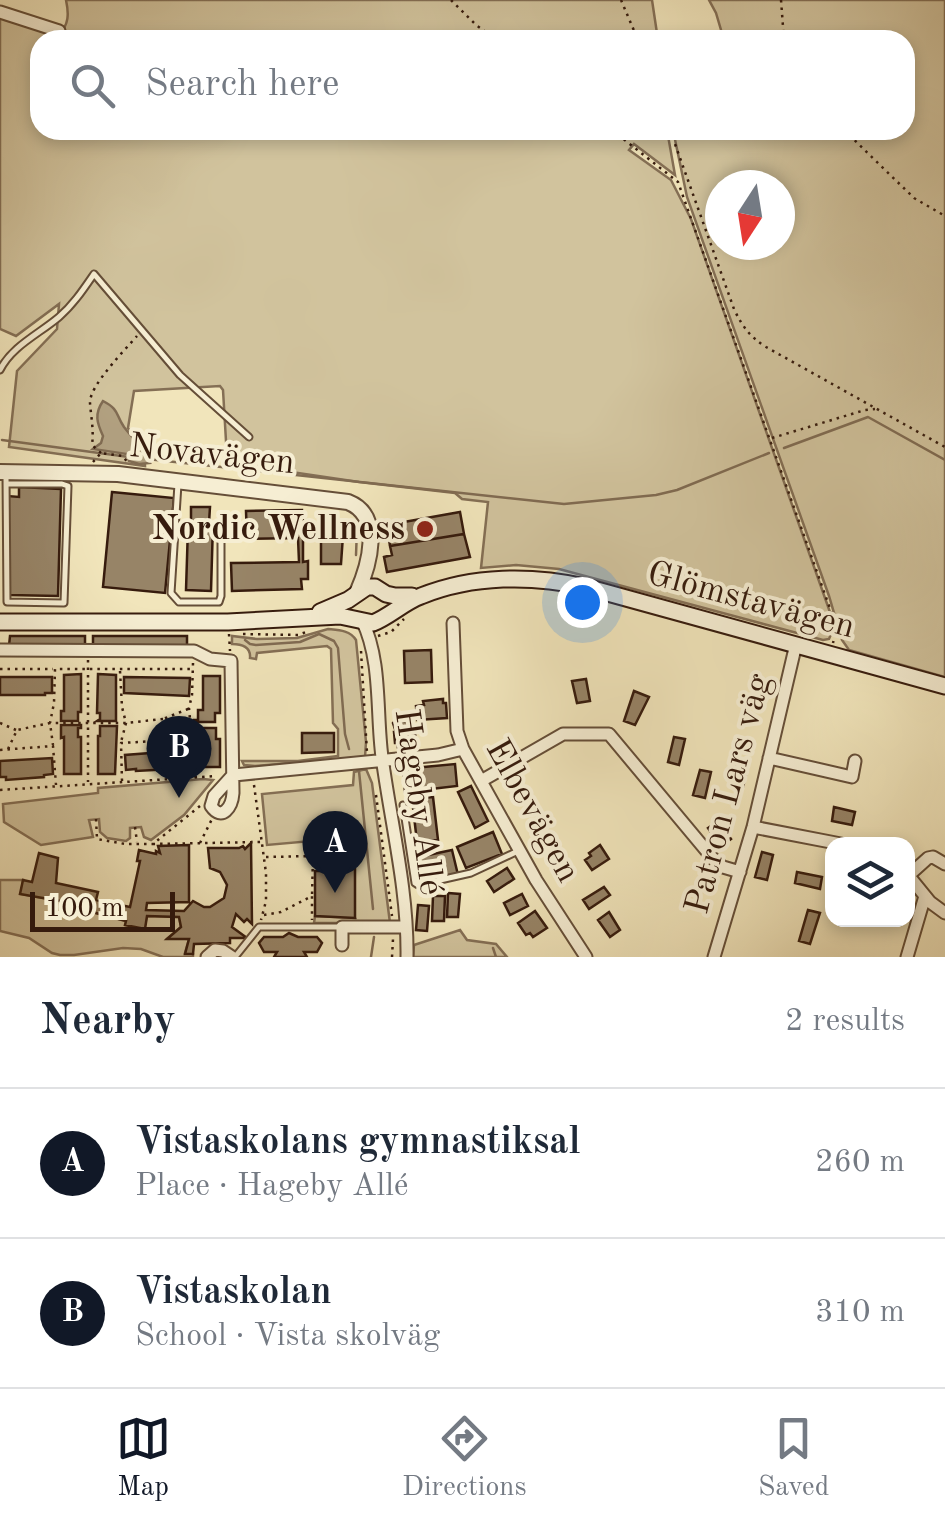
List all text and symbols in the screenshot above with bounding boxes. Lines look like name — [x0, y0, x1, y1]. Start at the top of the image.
search box — [30, 30, 915, 140]
icon: search — [65, 58, 120, 113]
text: Search here — [145, 66, 340, 104]
north arrow — [705, 170, 795, 260]
street label: Novavägen — [128, 429, 296, 481]
place label: Nordic Wellness — [152, 512, 405, 547]
marker: Nordic Wellness — [414, 518, 436, 540]
street label: Glömstavägen — [644, 557, 858, 645]
your location — [557, 577, 608, 628]
street label: Patron Lars väg — [680, 670, 778, 918]
street label: Hageby Allé — [388, 707, 448, 897]
pin: B — [146, 716, 212, 798]
street label: Elbevägen — [479, 734, 585, 888]
pin: A — [302, 810, 368, 893]
map controls — [825, 837, 915, 927]
button: layers — [825, 837, 915, 927]
scale bar — [30, 887, 175, 931]
text: 100 m — [45, 895, 124, 923]
text: Nearby — [40, 1001, 176, 1043]
text: 2 results — [785, 1006, 905, 1038]
text: Vistaskolans gymnastiksal — [135, 1124, 580, 1162]
text: A — [60, 1147, 85, 1179]
text: 260 m — [815, 1147, 905, 1179]
text: Place · Hageby Allé — [135, 1171, 409, 1203]
text: Vistaskolan — [135, 1274, 332, 1312]
text: B — [61, 1297, 84, 1329]
text: 310 m — [815, 1297, 905, 1329]
text: School · Vista skolväg — [135, 1321, 440, 1353]
tab: Map — [116, 1411, 171, 1506]
tab: Directions — [402, 1411, 527, 1506]
tab: Saved — [758, 1411, 829, 1506]

